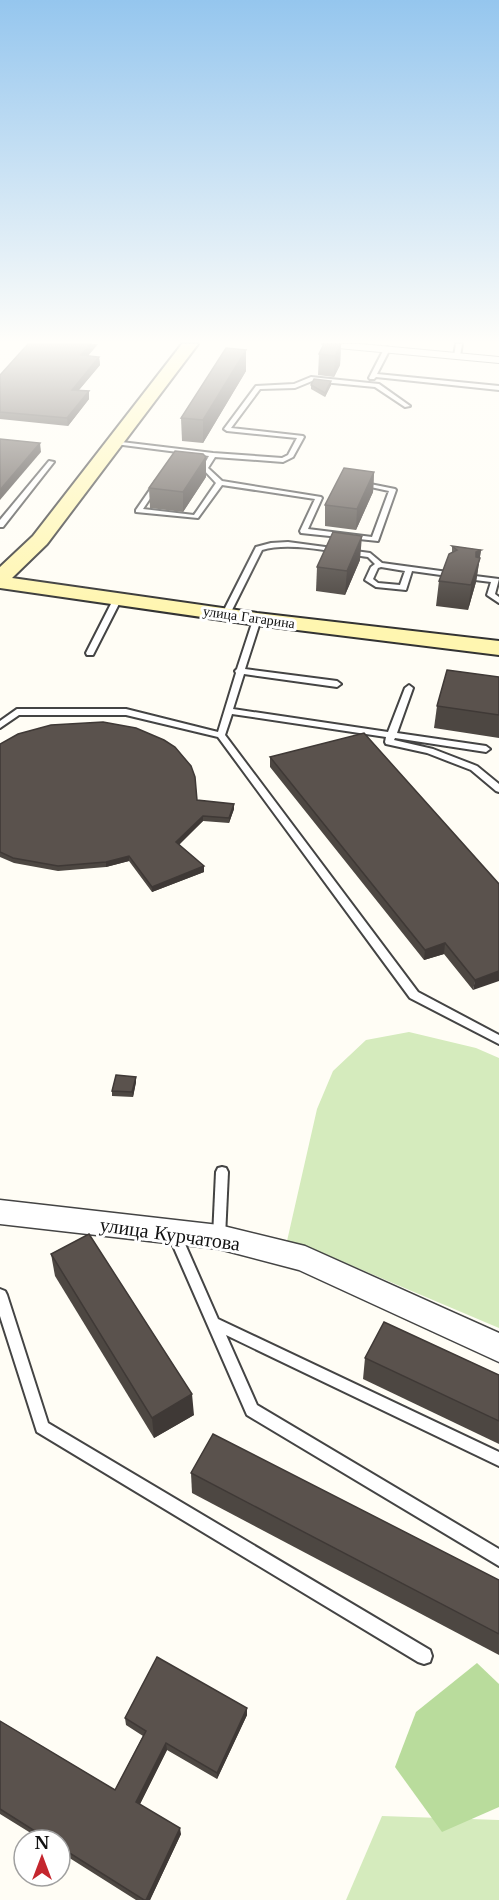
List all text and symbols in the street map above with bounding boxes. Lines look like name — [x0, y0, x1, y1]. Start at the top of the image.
street label: улица Гагарина — [202, 602, 297, 632]
street label: улица Курчатова — [98, 1212, 242, 1256]
north arrow — [12, 1828, 72, 1888]
text: N — [34, 1833, 50, 1853]

